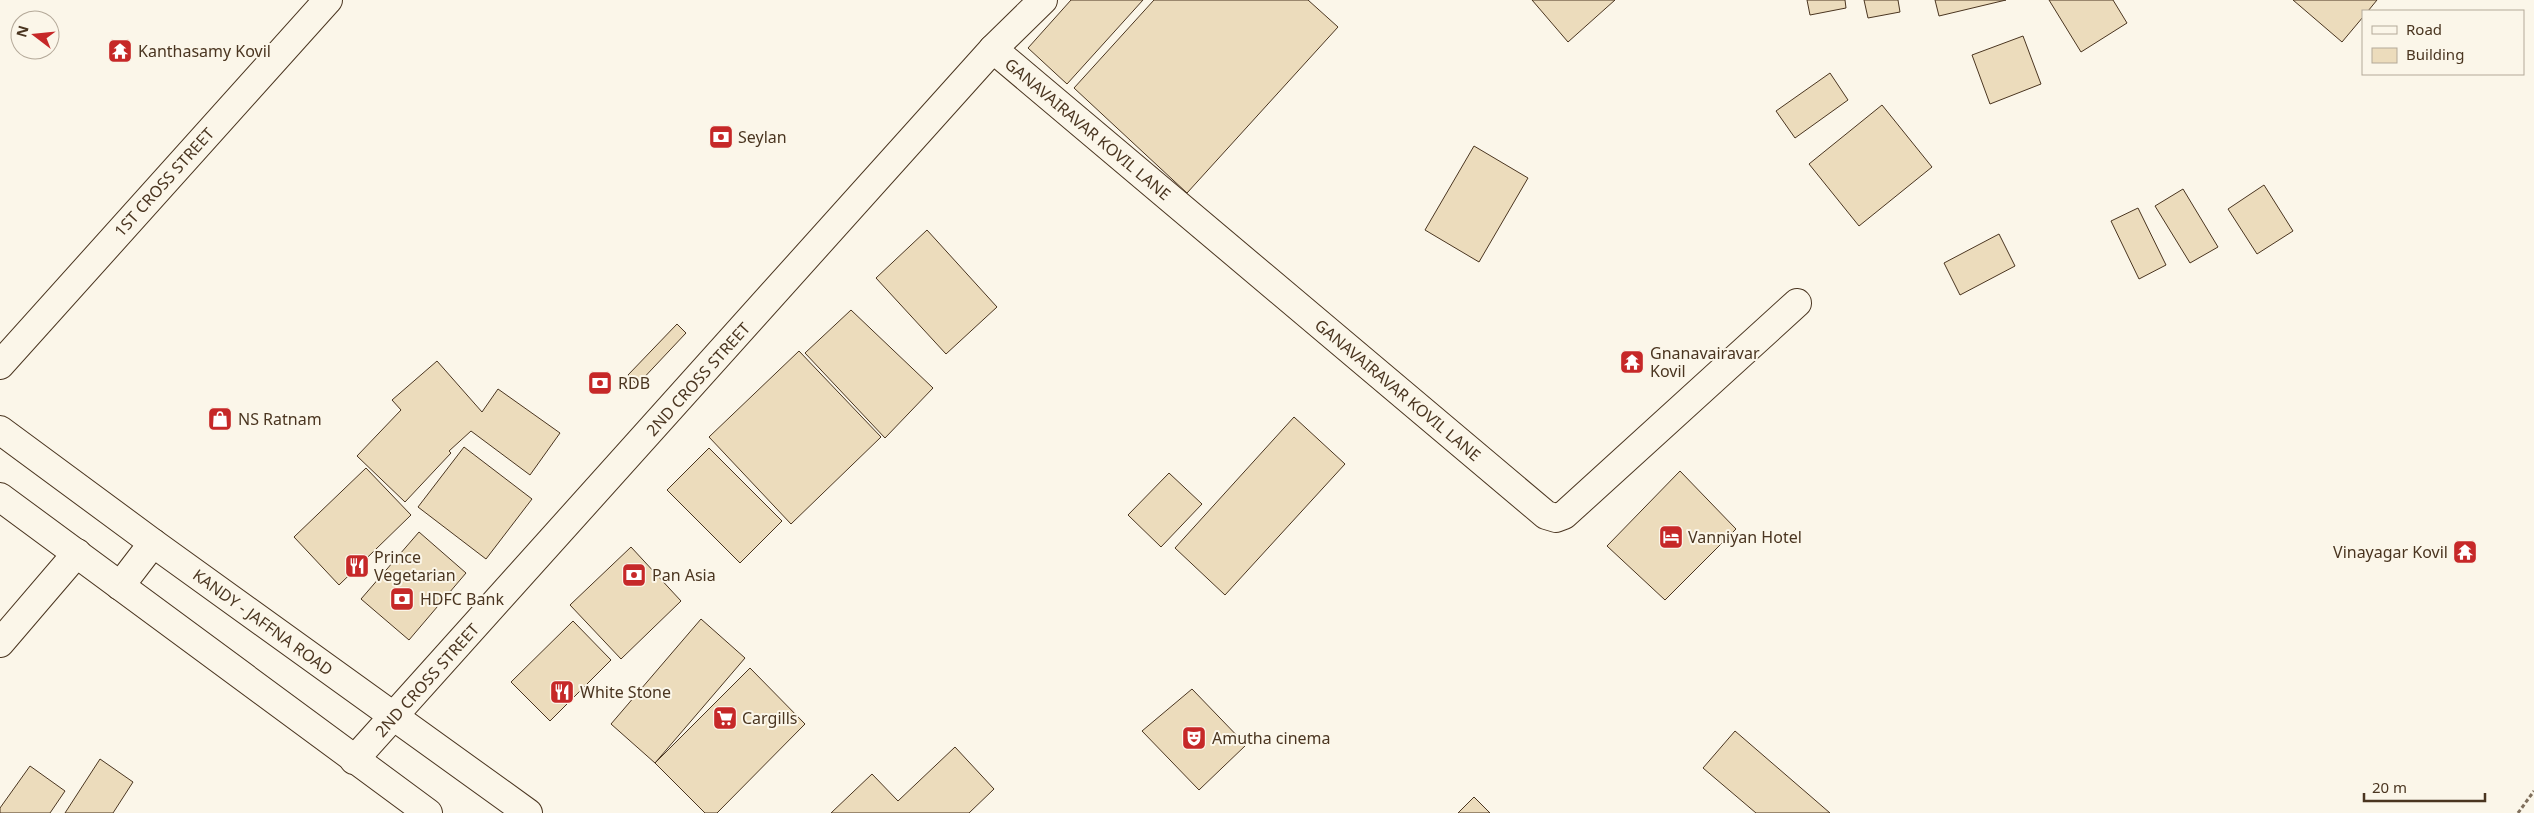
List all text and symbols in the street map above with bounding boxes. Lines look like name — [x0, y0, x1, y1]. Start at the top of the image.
north arrow — [10, 10, 60, 60]
legend — [2362, 10, 2524, 75]
text: Road — [2406, 19, 2442, 39]
text: N — [11, 23, 33, 39]
temple icon: Kanthasamy Kovil — [107, 38, 133, 64]
place label: Kanthasamy Kovil — [138, 40, 271, 62]
text: Building — [2406, 44, 2464, 64]
street label: GANAVAIRAVAR KOVIL LANE — [1000, 53, 1176, 205]
street label: 1ST CROSS STREET — [109, 123, 219, 241]
bank icon: Seylan — [708, 124, 734, 150]
place label: Seylan — [738, 126, 787, 148]
street label: GANAVAIRAVAR KOVIL LANE — [1310, 314, 1486, 466]
street label: 2ND CROSS STREET — [641, 317, 755, 441]
place label: Gnanavairavar Kovil — [1650, 342, 1760, 382]
temple icon: Gnanavairavar Kovil — [1619, 349, 1645, 375]
bank icon: RDB — [587, 370, 613, 396]
place label: RDB — [618, 372, 650, 394]
shop icon: NS Ratnam — [207, 406, 233, 432]
place label: NS Ratnam — [238, 408, 322, 430]
hotel icon: Vanniyan Hotel — [1658, 524, 1684, 550]
place label: Vanniyan Hotel — [1688, 526, 1802, 548]
temple icon: Vinayagar Kovil — [2452, 539, 2478, 565]
place label: Vinayagar Kovil — [2333, 541, 2448, 563]
place label: Prince Vegetarian — [374, 546, 456, 586]
restaurant icon: Prince Vegetarian — [344, 553, 370, 579]
bank icon: Pan Asia — [621, 562, 647, 588]
street label: KANDY - JAFFNA ROAD — [189, 564, 337, 680]
place label: Pan Asia — [652, 564, 716, 586]
bank icon: HDFC Bank — [389, 586, 415, 612]
place label: HDFC Bank — [420, 588, 504, 610]
street label: 2ND CROSS STREET — [370, 618, 484, 742]
restaurant icon: White Stone — [549, 679, 575, 705]
place label: White Stone — [580, 681, 671, 703]
supermarket icon: Cargills — [712, 705, 738, 731]
place label: Cargills — [742, 707, 797, 729]
theatre icon: Amutha cinema — [1181, 725, 1207, 751]
place label: Amutha cinema — [1212, 727, 1331, 749]
scale bar — [2364, 770, 2485, 802]
text: 20 m — [2372, 777, 2407, 797]

